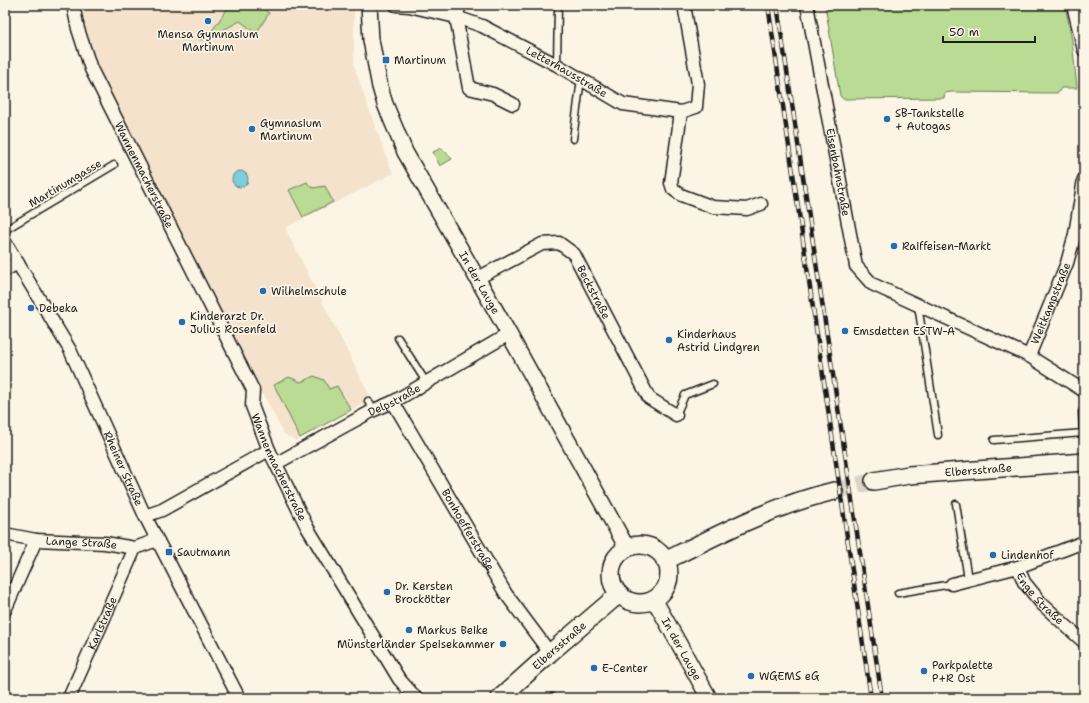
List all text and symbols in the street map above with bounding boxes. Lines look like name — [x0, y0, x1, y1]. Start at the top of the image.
marker: Mensa Gymnasium Martinum — [203, 16, 213, 26]
scale bar — [943, 18, 1035, 44]
text: 50 m — [949, 24, 979, 40]
place label: Mensa Gymnasium Martinum — [158, 27, 259, 55]
street label: Letterhausstraße — [523, 43, 610, 101]
place label: Martinum — [394, 53, 447, 68]
marker: Martinum — [381, 55, 391, 65]
place label: SB-Tankstelle + Autogas — [895, 106, 965, 134]
marker: SB-Tankstelle + Autogas — [882, 114, 892, 124]
place label: Gymnasium Martinum — [260, 116, 322, 144]
street label: Wannenmacherstraße — [111, 119, 177, 231]
marker: Gymnasium Martinum — [247, 124, 257, 134]
street label: Eisenbahnstraße — [822, 127, 853, 217]
street label: Martinumgasse — [26, 156, 104, 211]
place label: Raiffeisen-Markt — [902, 239, 991, 254]
marker: Raiffeisen-Markt — [889, 241, 899, 251]
street label: In der Lauge — [455, 249, 503, 317]
street label: Weitkampstraße — [1028, 260, 1074, 347]
street label: Beckstraße — [573, 263, 614, 322]
place label: Wilhelmschule — [271, 284, 347, 299]
marker: Wilhelmschule — [258, 286, 268, 296]
place label: Debeka — [39, 301, 78, 316]
marker: Debeka — [26, 303, 36, 313]
place label: Kinderarzt Dr. Julius Rosenfeld — [190, 309, 276, 337]
marker: Kinderarzt Dr. Julius Rosenfeld — [177, 317, 187, 327]
place label: Emsdetten ESTW-A — [853, 324, 955, 339]
marker: Emsdetten ESTW-A — [840, 326, 850, 336]
place label: Kinderhaus Astrid Lindgren — [677, 327, 760, 355]
marker: Kinderhaus Astrid Lindgren — [664, 335, 674, 345]
street label: Delpstraße — [365, 381, 423, 420]
street label: Wannenmacherstraße — [248, 411, 310, 524]
street label: Rheiner Straße — [100, 429, 146, 508]
street label: Elbersstraße — [944, 460, 1012, 480]
street label: Bonhoefferstraße — [438, 486, 498, 573]
street label: Lange Straße — [45, 533, 118, 553]
place label: Sautmann — [177, 545, 231, 560]
marker: Sautmann — [164, 547, 174, 557]
place label: Lindenhof — [1001, 548, 1054, 563]
marker: Lindenhof — [988, 550, 998, 560]
street label: Enge Straße — [1013, 570, 1067, 628]
place label: Dr. Kersten Brockötter — [395, 579, 453, 607]
marker: Dr. Kersten Brockötter — [382, 587, 392, 597]
street label: Karlstraße — [84, 594, 121, 652]
street label: In der Lauge — [658, 615, 705, 683]
street label: Elbersstraße — [529, 618, 590, 674]
place label: Markus Beike — [417, 623, 488, 638]
marker: Markus Beike — [404, 625, 414, 635]
place label: Münsterländer Speisekammer — [337, 637, 495, 652]
marker: Münsterländer Speisekammer — [498, 639, 508, 649]
place label: Parkpalette P+R Ost — [932, 658, 993, 686]
place label: E-Center — [602, 661, 648, 676]
marker: E-Center — [589, 663, 599, 673]
marker: Parkpalette P+R Ost — [919, 666, 929, 676]
place label: WGEMS eG — [759, 669, 820, 684]
marker: WGEMS eG — [746, 671, 756, 681]

